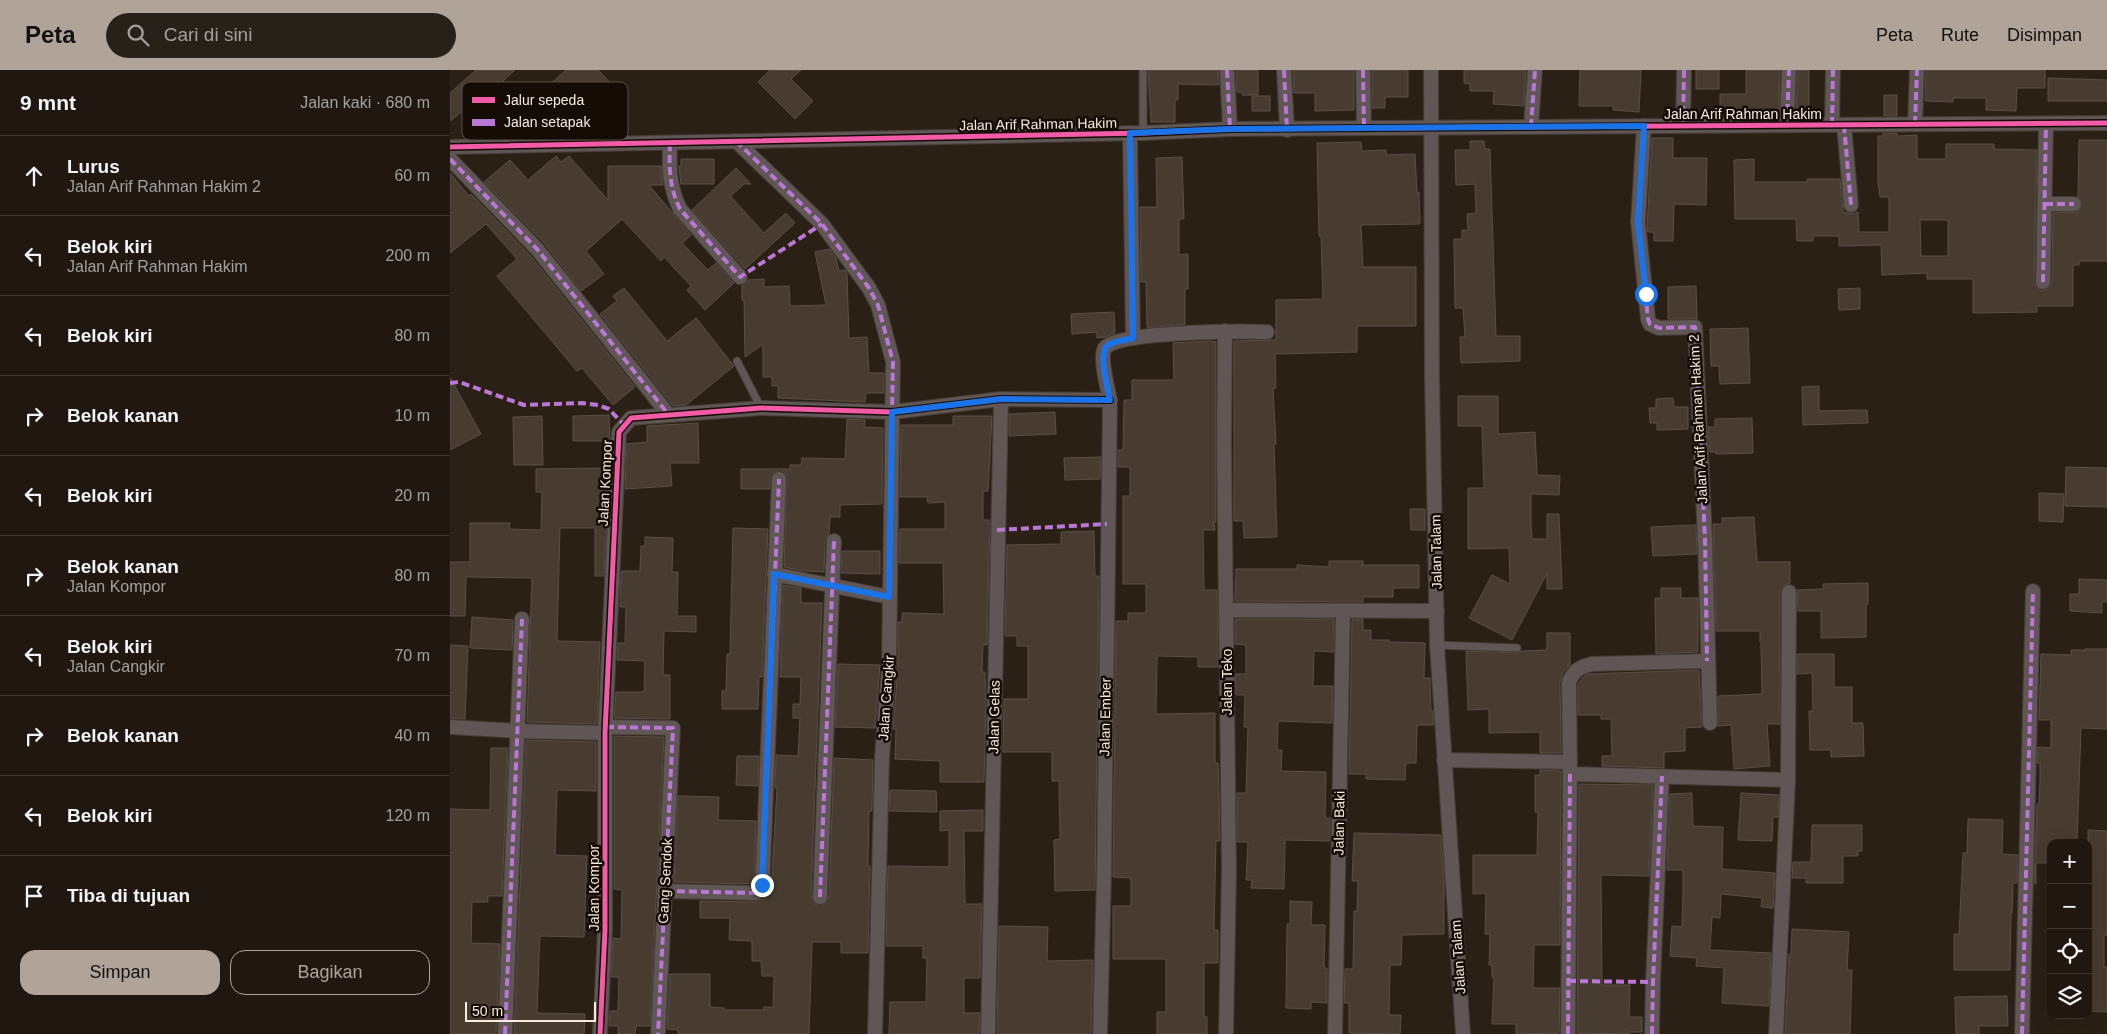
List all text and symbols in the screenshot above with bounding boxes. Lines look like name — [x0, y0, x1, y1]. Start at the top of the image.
search box — [106, 13, 456, 58]
text: Peta — [25, 21, 76, 48]
icon: search — [124, 21, 152, 49]
text: Cari di sini — [164, 24, 252, 45]
text: Peta — [1876, 25, 1913, 45]
text: Rute — [1941, 25, 1979, 45]
text: Disimpan — [2007, 25, 2082, 45]
legend — [462, 82, 628, 140]
text: 9 mnt — [20, 91, 76, 114]
text: Jalur sepeda — [504, 92, 584, 108]
text: Jalan kaki · 680 m — [300, 94, 430, 111]
street label: Jalan Arif Rahman Hakim — [1664, 106, 1822, 122]
text: Jalan setapak — [504, 114, 591, 130]
street label: Jalan Arif Rahman Hakim — [959, 115, 1117, 133]
text: Lurus — [67, 156, 120, 177]
icon: ahead — [20, 162, 48, 190]
text: 60 m — [394, 167, 430, 184]
text: Jalan Arif Rahman Hakim 2 — [67, 178, 261, 195]
text: Belok kiri — [67, 236, 153, 257]
icon: left — [20, 242, 48, 270]
text: 200 m — [386, 247, 430, 264]
text: Jalan Arif Rahman Hakim — [67, 258, 248, 275]
route start — [1635, 283, 1658, 306]
icon: left — [20, 322, 48, 350]
text: Belok kiri — [67, 325, 153, 346]
text: 80 m — [394, 327, 430, 344]
street label: Jalan Arif Rahman Hakim 2 — [1686, 334, 1710, 504]
icon: right — [20, 402, 48, 430]
text: Belok kanan — [67, 405, 179, 426]
text: 10 m — [394, 407, 430, 424]
street label: Jalan Kompor — [595, 439, 615, 527]
icon: left — [20, 482, 48, 510]
text: Belok kiri — [67, 485, 153, 506]
text: 20 m — [394, 487, 430, 504]
street label: Jalan Talam — [1427, 515, 1445, 589]
text: Belok kanan — [67, 556, 179, 577]
icon: right — [20, 562, 48, 590]
text: 80 m — [394, 567, 430, 584]
text: Jalan Kompor — [67, 578, 166, 595]
text: Belok kiri — [67, 636, 153, 657]
icon: left — [20, 642, 48, 670]
text: 70 m — [394, 647, 430, 664]
street label: Jalan Teko — [1219, 648, 1235, 715]
street label: Jalan Cangkir — [875, 654, 897, 741]
text: Jalan Cangkir — [67, 658, 165, 675]
street label: Jalan Ember — [1096, 677, 1114, 756]
street label: Jalan Gelas — [985, 680, 1003, 754]
icon: right — [20, 722, 48, 750]
text: Belok kanan — [67, 725, 179, 746]
text: 40 m — [394, 727, 430, 744]
street label: Jalan Baki — [1330, 791, 1348, 855]
icon: left — [20, 802, 48, 830]
text: Belok kiri — [67, 805, 153, 826]
text: 120 m — [386, 807, 430, 824]
street label: Gang Sendok — [655, 837, 675, 924]
map controls — [2047, 839, 2092, 1019]
button: + — [2047, 839, 2092, 884]
street label: Jalan Kompor — [586, 844, 602, 931]
route end — [751, 874, 774, 897]
icon: arrive — [20, 882, 48, 910]
button: − — [2047, 884, 2092, 929]
text: Tiba di tujuan — [67, 885, 190, 906]
street label: Jalan Talam — [1447, 919, 1469, 995]
button: locate — [2047, 929, 2092, 974]
button: Simpan — [20, 950, 220, 995]
button: Bagikan — [230, 950, 430, 995]
button: layers — [2047, 974, 2092, 1019]
scale bar — [465, 999, 596, 1022]
text: 50 m — [472, 1003, 503, 1019]

